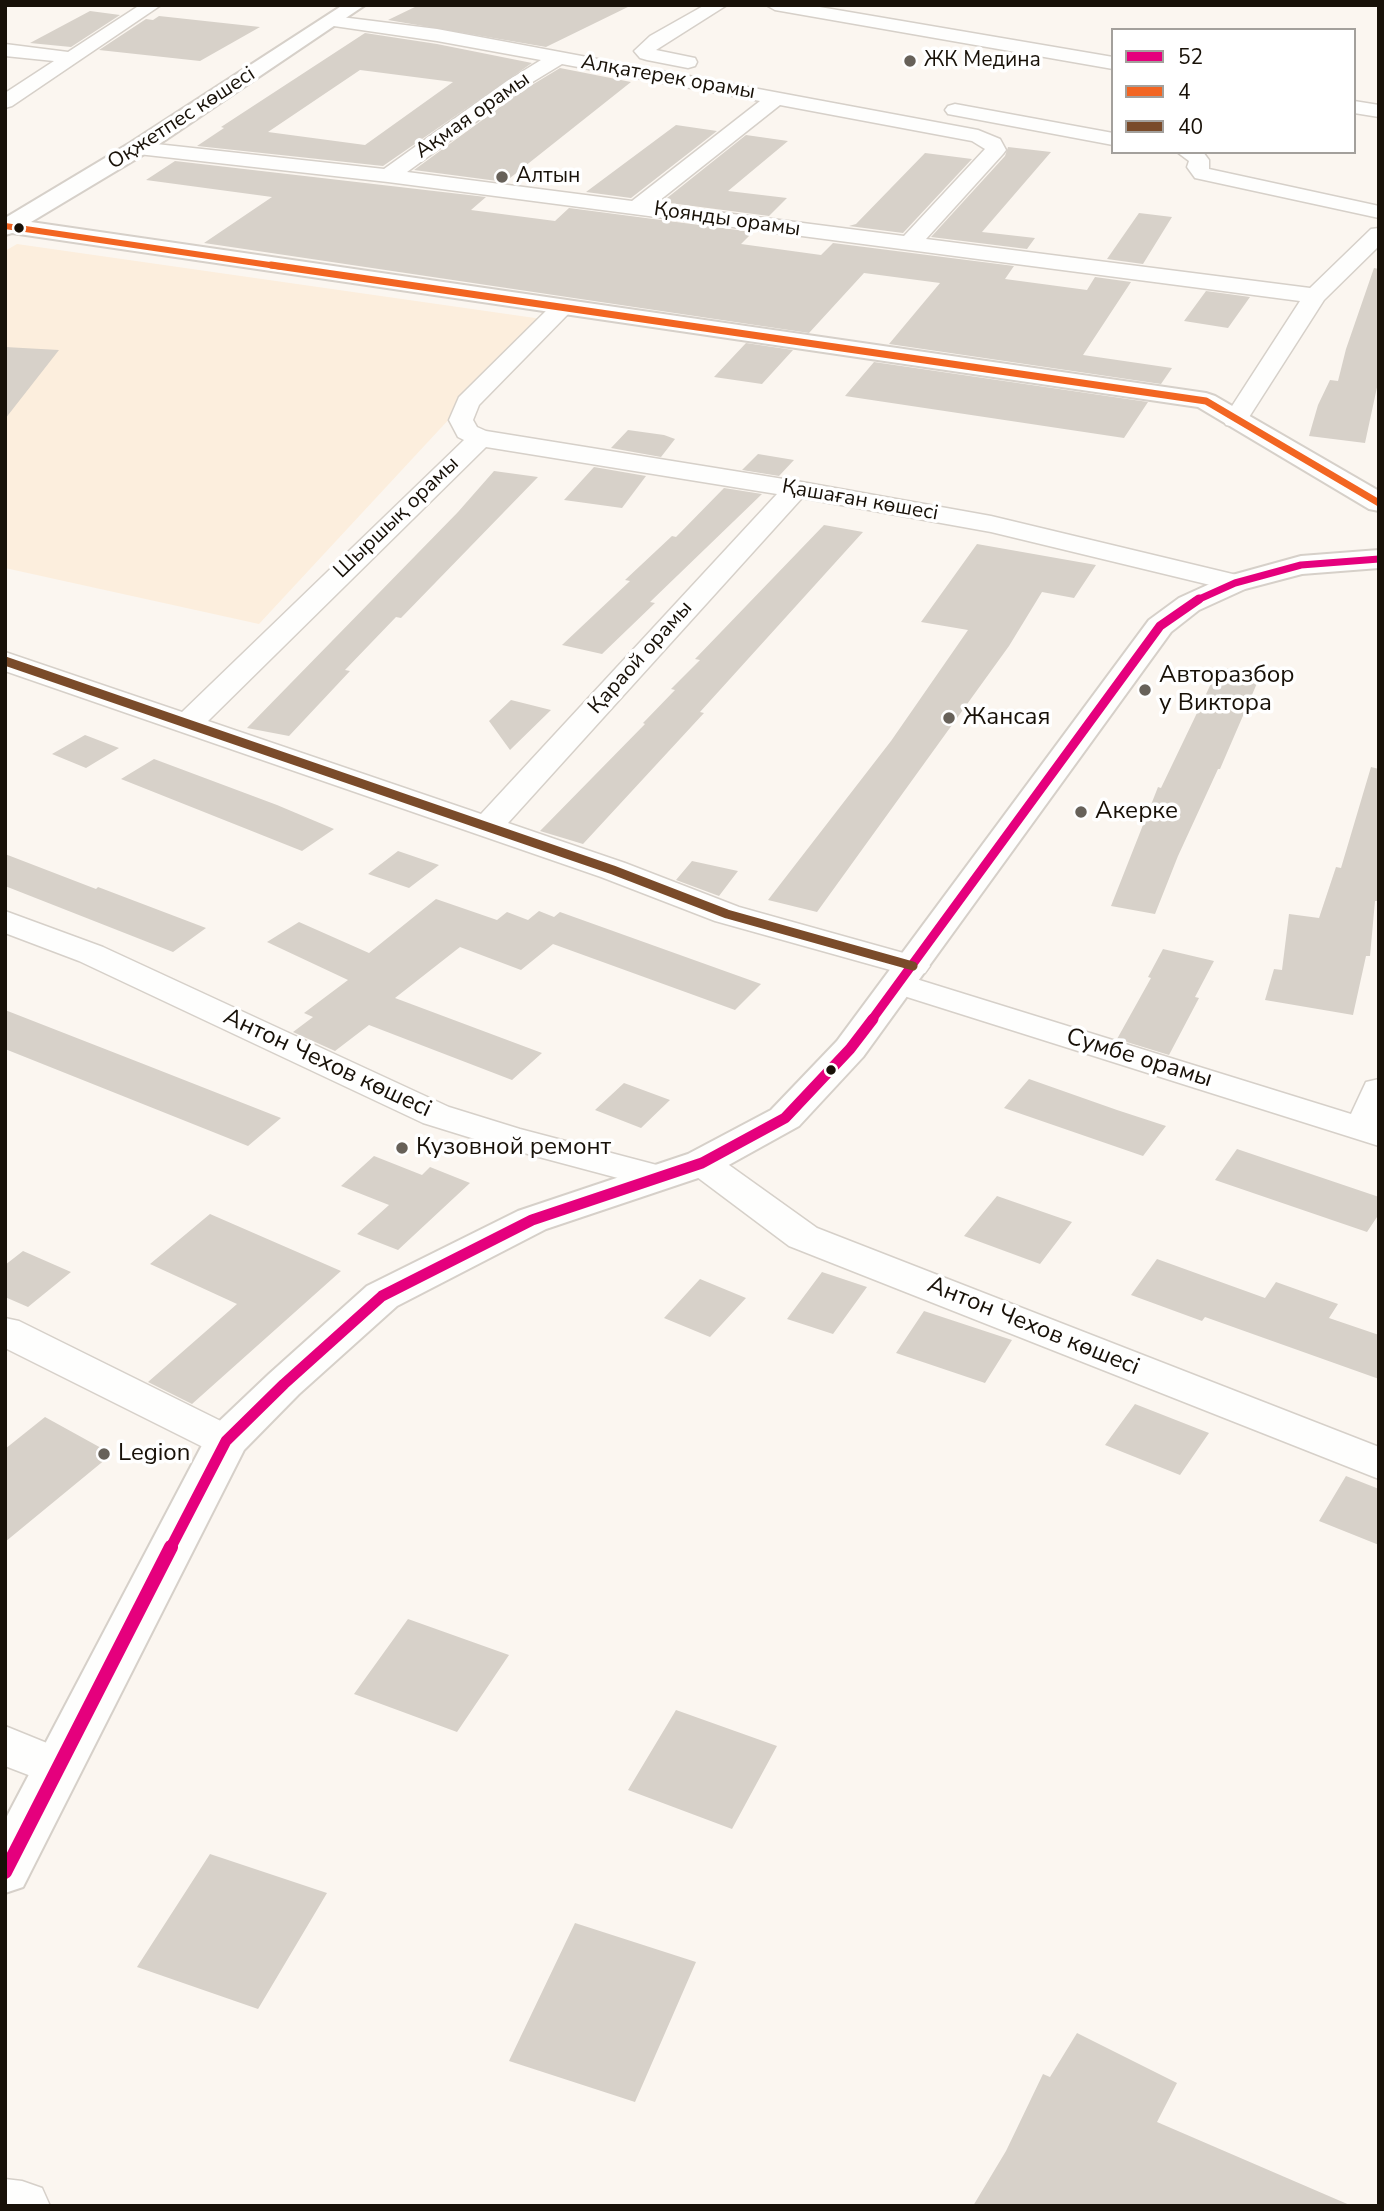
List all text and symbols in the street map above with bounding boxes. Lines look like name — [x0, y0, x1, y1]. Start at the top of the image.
legend — [1111, 28, 1356, 154]
text: 52 — [1178, 43, 1203, 71]
place label: ЖК Медина — [924, 48, 1041, 74]
street label: Алқатерек орамы — [579, 50, 757, 106]
marker: ЖК Медина — [902, 53, 918, 69]
street label: Оқжетпес көшесі — [104, 62, 260, 176]
street label: Ақмая орамы — [411, 67, 535, 165]
text: 4 — [1178, 78, 1191, 106]
text: 40 — [1178, 113, 1203, 141]
place label: Алтын — [516, 164, 580, 190]
marker: Алтын — [494, 169, 510, 185]
street label: Қоянды орамы — [652, 197, 802, 243]
unlabelled marker — [12, 221, 26, 235]
street label: Шыршық орамы — [329, 452, 465, 584]
street label: Қашаған көшесі — [780, 475, 940, 527]
street label: Қараой орамы — [584, 596, 698, 720]
place label: Авторазбор у Виктора — [1159, 662, 1295, 718]
marker: Авторазбор у Виктора — [1137, 682, 1153, 698]
place label: Жансая — [963, 704, 1050, 732]
marker: Жансая — [941, 710, 957, 726]
place label: Акерке — [1095, 798, 1178, 826]
marker: Акерке — [1073, 804, 1089, 820]
street label: Антон Чехов көшесі — [218, 1003, 436, 1125]
street label: Сумбе орамы — [1063, 1023, 1215, 1095]
unlabelled marker — [824, 1063, 838, 1077]
place label: Кузовной ремонт — [416, 1134, 611, 1162]
marker: Кузовной ремонт — [394, 1140, 410, 1156]
street label: Антон Чехов көшесі — [923, 1271, 1143, 1383]
place label: Legion — [118, 1440, 190, 1468]
marker: Legion — [96, 1446, 112, 1462]

